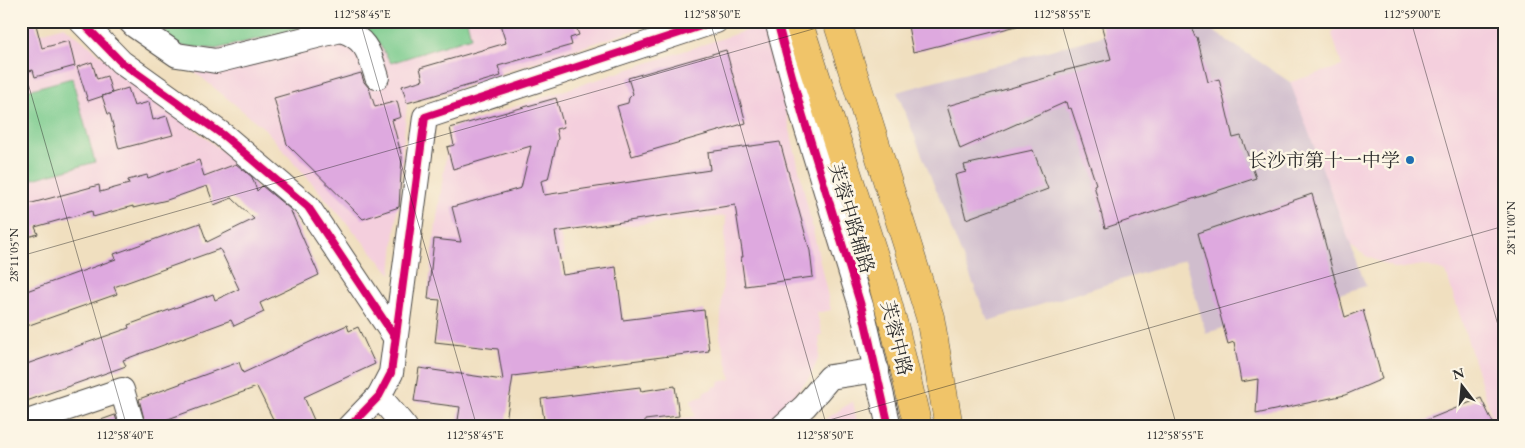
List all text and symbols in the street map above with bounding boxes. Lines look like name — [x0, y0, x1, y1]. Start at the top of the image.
text: 112°58'45"E — [334, 6, 391, 22]
text: 112°58'50"E — [684, 6, 741, 22]
text: 112°58'55"E — [1034, 6, 1091, 22]
text: 112°59'00"E — [1384, 6, 1441, 22]
place label: 长沙市第十一中学 — [1248, 148, 1400, 173]
marker: 长沙市第十一中学 — [1404, 154, 1416, 166]
street label: 芙蓉中路辅路 — [823, 160, 880, 276]
text: 28°11'00"N — [1503, 201, 1519, 255]
text: 28°11'05"N — [6, 228, 22, 282]
street label: 芙蓉中路 — [875, 298, 918, 378]
north arrow — [1438, 360, 1488, 410]
text: N — [1450, 363, 1467, 384]
text: 112°58'40"E — [97, 427, 154, 443]
text: 112°58'45"E — [447, 427, 504, 443]
text: 112°58'50"E — [797, 427, 854, 443]
text: 112°58'55"E — [1147, 427, 1204, 443]

